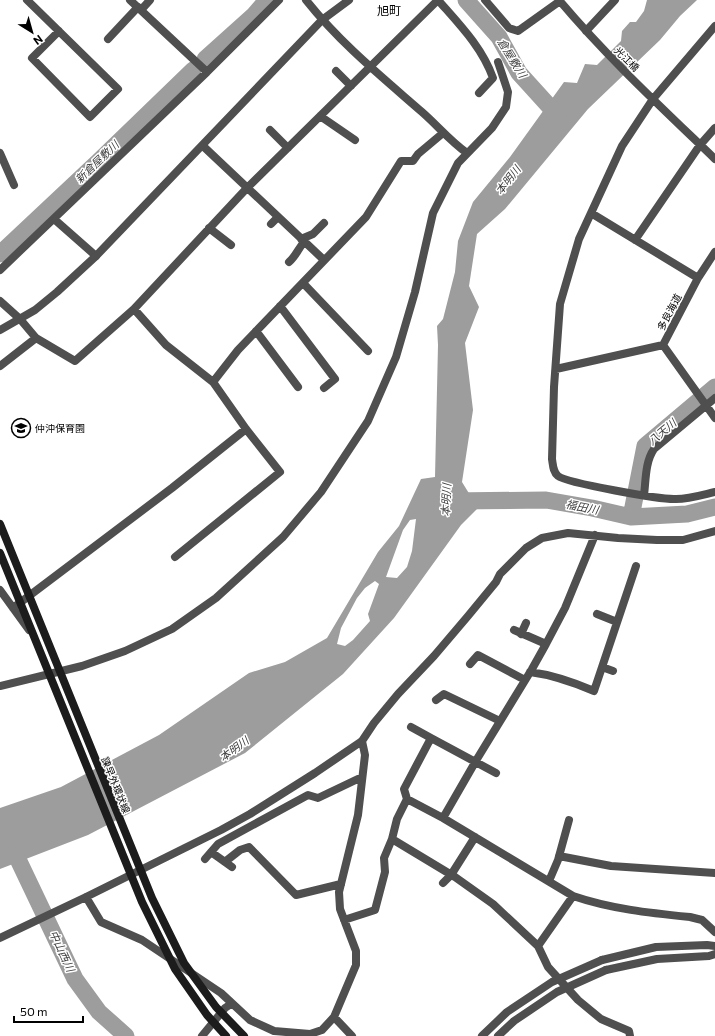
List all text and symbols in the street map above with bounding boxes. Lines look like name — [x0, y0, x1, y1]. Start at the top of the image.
district label: 旭町 — [377, 3, 401, 17]
north arrow — [12, 12, 52, 52]
text: N — [31, 33, 46, 48]
water label: 倉屋敷川 — [495, 36, 530, 81]
street label: 光江橋 — [612, 44, 642, 74]
water label: 新倉屋敷川 — [72, 137, 122, 185]
water label: 本明川 — [492, 162, 524, 197]
street label: 多良海道 — [654, 292, 684, 332]
water label: 八天川 — [645, 415, 679, 447]
school or university icon: 仲沖保育園 — [10, 417, 32, 439]
place label: 仲沖保育園 — [35, 422, 85, 434]
water label: 本明川 — [438, 482, 453, 517]
water label: 福田川 — [565, 497, 601, 516]
water label: 本明川 — [217, 733, 252, 764]
street label: 諫早外環状線 — [99, 755, 133, 815]
water label: 中山西川 — [47, 928, 78, 974]
scale bar — [14, 998, 83, 1024]
text: 50 m — [20, 1004, 48, 1018]

